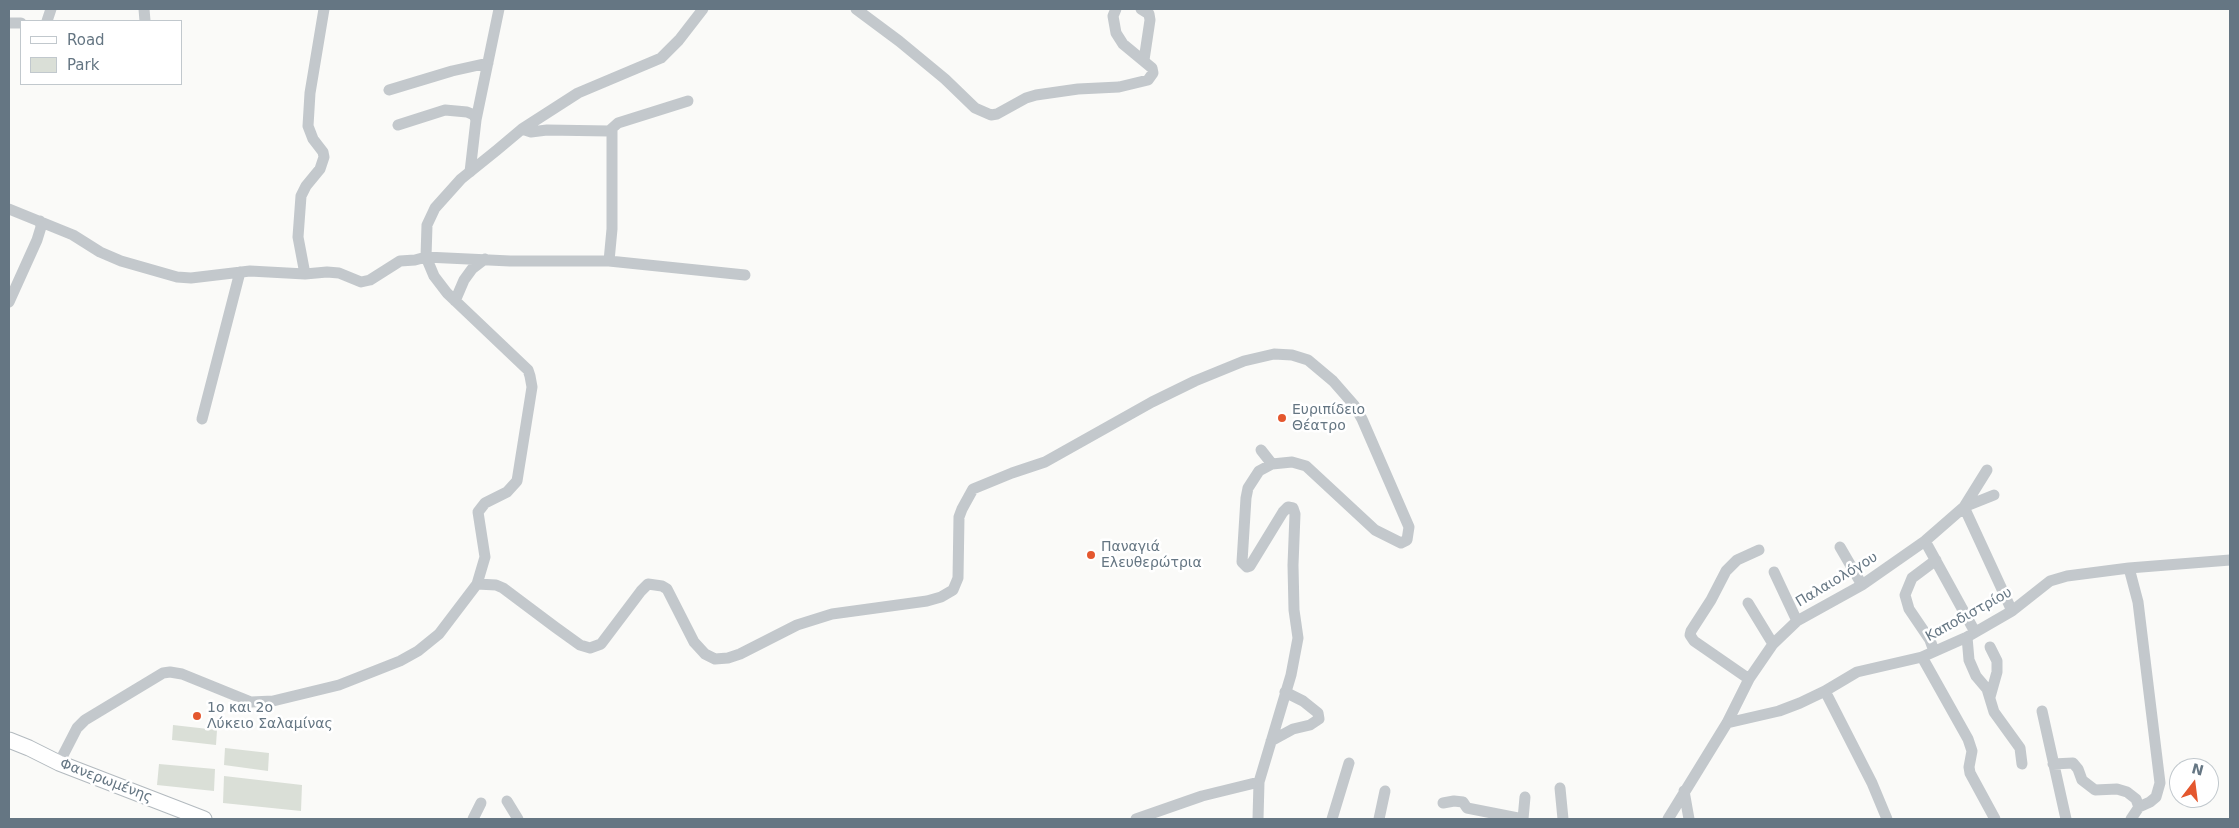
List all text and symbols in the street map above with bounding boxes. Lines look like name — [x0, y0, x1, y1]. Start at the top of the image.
legend — [20, 20, 182, 85]
text: Road — [67, 31, 105, 49]
text: Park — [67, 56, 99, 74]
place label: Ευριπίδειο Θέατρο — [1292, 402, 1365, 434]
marker: Ευριπίδειο Θέατρο — [1276, 412, 1288, 424]
place label: Παναγιά Ελευθερώτρια — [1101, 539, 1202, 572]
marker: Παναγιά Ελευθερώτρια — [1085, 549, 1097, 561]
street label: Παλαιολόγου — [1793, 549, 1881, 611]
street label: Καποδιστρίου — [1923, 584, 2015, 646]
place label: 1ο και 2ο Λύκειο Σαλαμίνας — [207, 700, 333, 732]
marker: 1ο και 2ο Λύκειο Σαλαμίνας — [191, 710, 203, 722]
street label: Φανερωμένης — [57, 756, 155, 806]
north arrow — [2169, 758, 2219, 808]
text: N — [2190, 760, 2205, 779]

